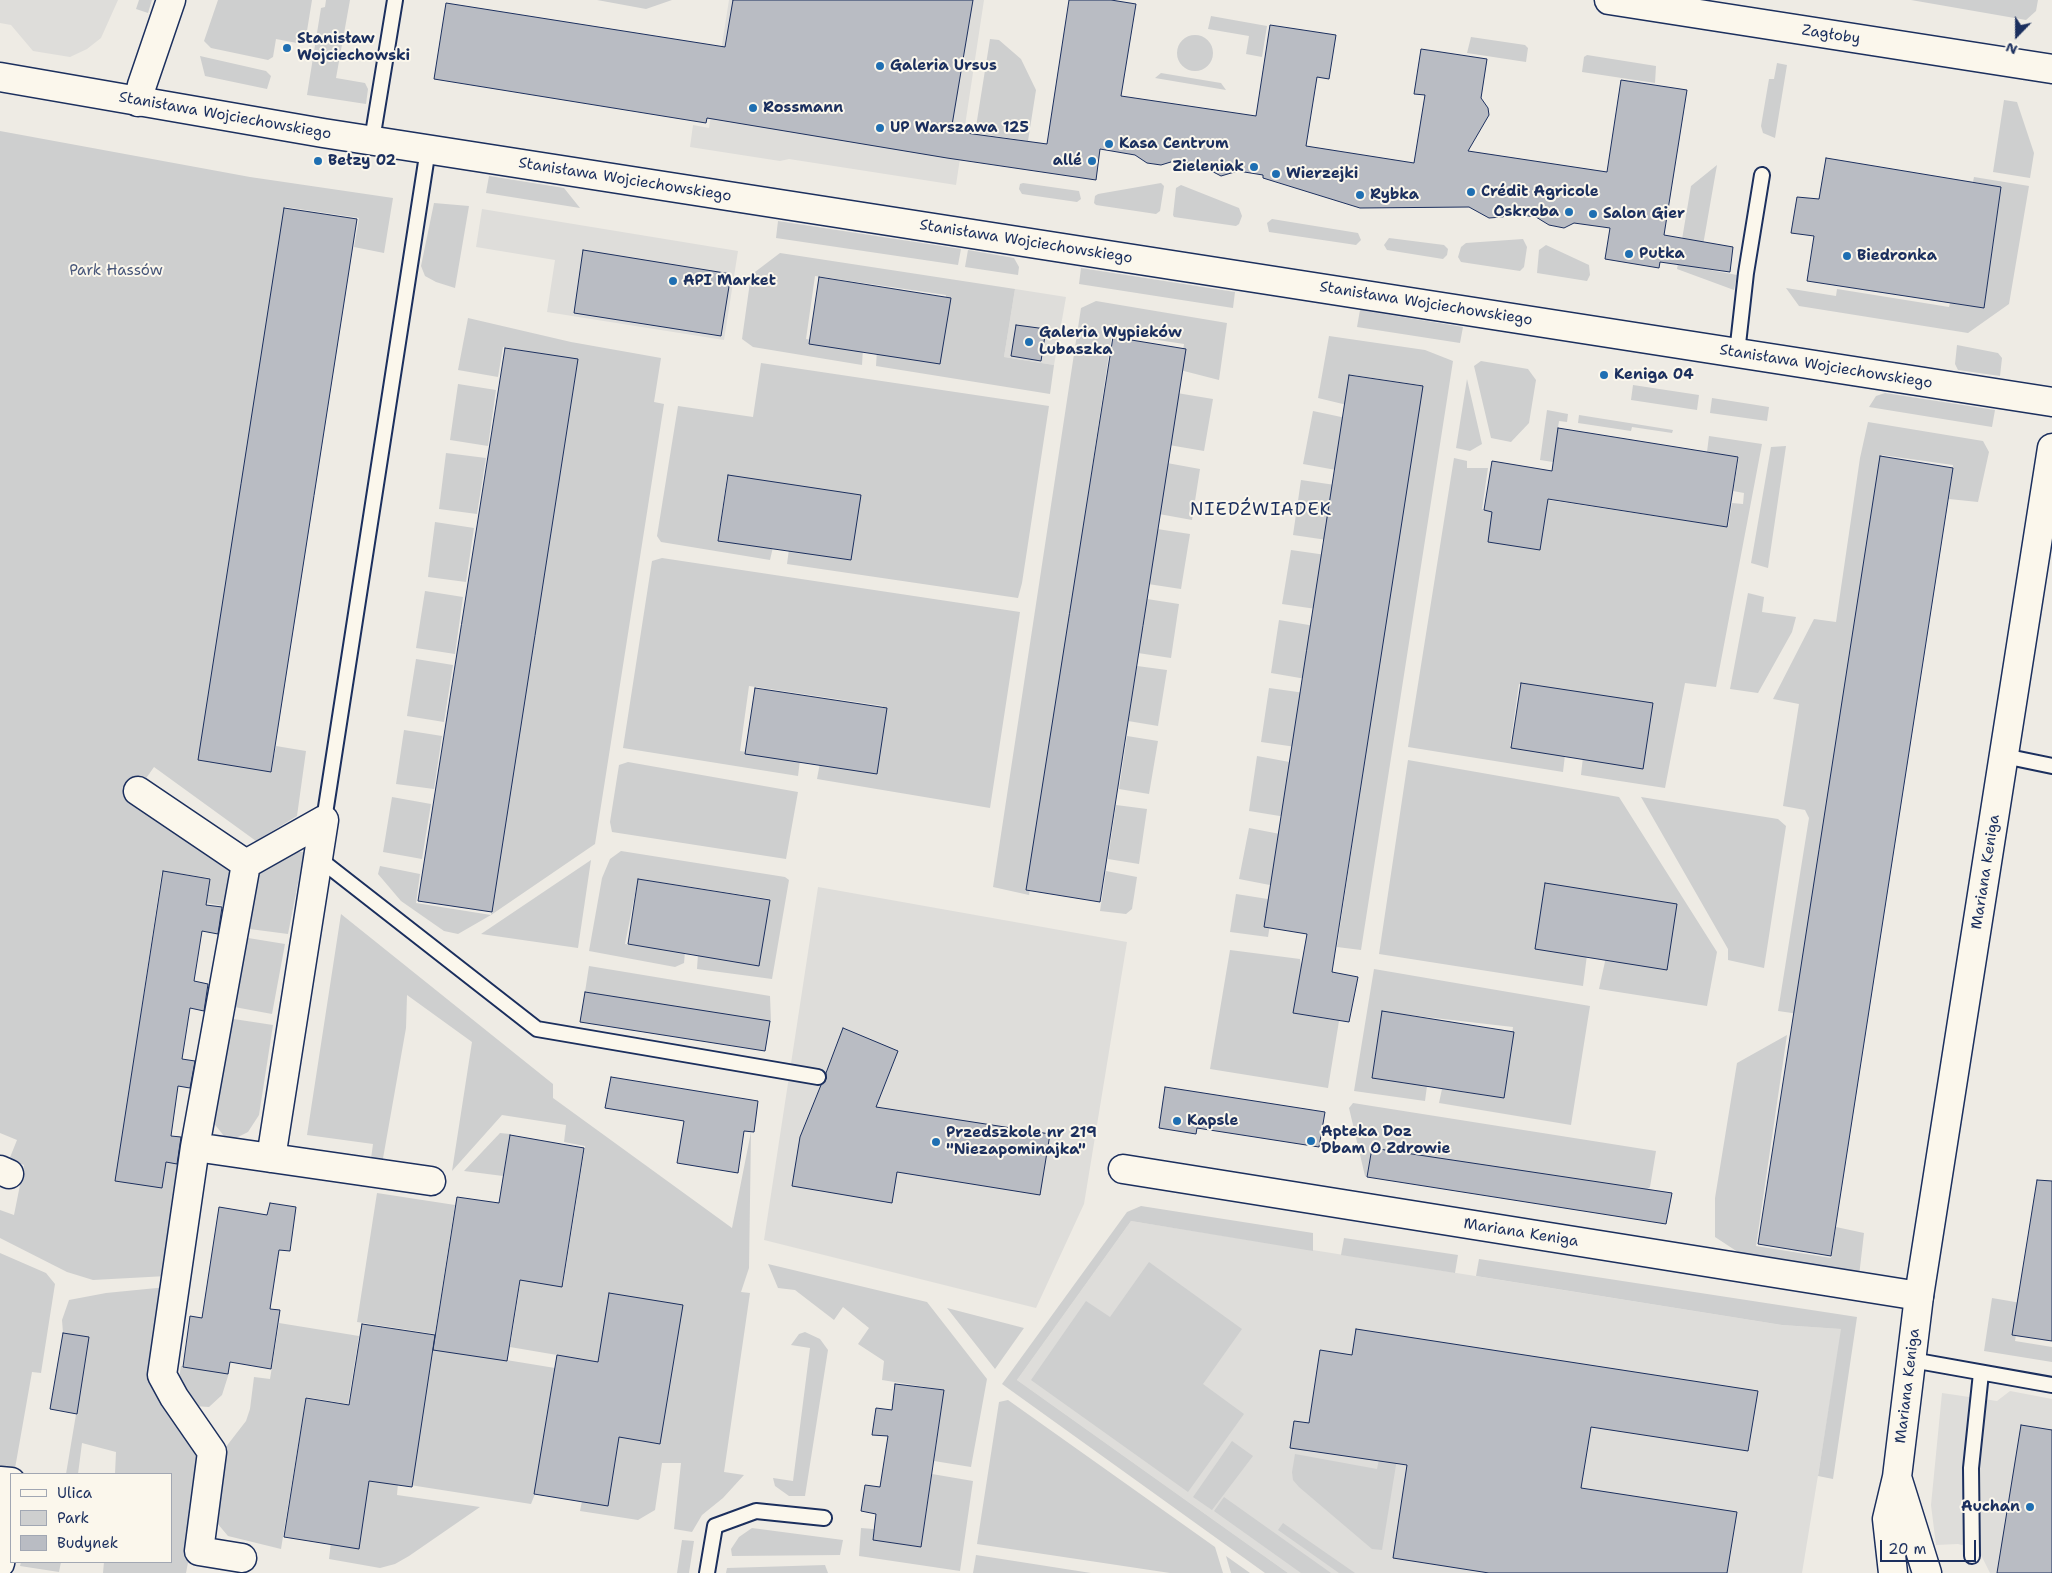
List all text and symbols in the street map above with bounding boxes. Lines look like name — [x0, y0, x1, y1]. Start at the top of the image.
north arrow — [1992, 10, 2042, 60]
street label: Zagłoby — [1801, 22, 1861, 48]
place label: Stanisław Wojciechowski — [297, 30, 410, 65]
text: N — [2003, 38, 2020, 59]
marker: Stanisław Wojciechowski — [281, 42, 293, 54]
place label: Galeria Ursus — [890, 57, 997, 75]
marker: Galeria Ursus — [874, 60, 886, 72]
street label: Stanisława Wojciechowskiego — [117, 88, 333, 144]
place label: Rossmann — [763, 99, 843, 117]
marker: Rossmann — [747, 102, 759, 114]
place label: UP Warszawa 125 — [890, 119, 1029, 137]
marker: UP Warszawa 125 — [874, 122, 886, 134]
place label: Kasa Centrum — [1119, 135, 1229, 153]
marker: Kasa Centrum — [1103, 138, 1115, 150]
place label: Bełzy 02 — [328, 152, 396, 170]
place label: allé — [1053, 152, 1082, 170]
street label: Stanisława Wojciechowskiego — [517, 154, 733, 206]
marker: Bełzy 02 — [312, 155, 324, 167]
marker: allé — [1086, 155, 1098, 167]
place label: Zieleniak — [1173, 158, 1244, 176]
marker: Zieleniak — [1248, 161, 1260, 173]
place label: Wierzejki — [1286, 165, 1358, 183]
marker: Wierzejki — [1270, 168, 1282, 180]
place label: Crédit Agricole — [1481, 183, 1599, 201]
place label: Rybka — [1370, 186, 1419, 204]
marker: Crédit Agricole — [1465, 186, 1477, 198]
marker: Rybka — [1354, 189, 1366, 201]
place label: Oskroba — [1493, 203, 1559, 221]
place label: Salon Gier — [1603, 205, 1685, 223]
marker: Oskroba — [1563, 206, 1575, 218]
marker: Salon Gier — [1587, 208, 1599, 220]
street label: Stanisława Wojciechowskiego — [918, 216, 1134, 268]
place label: Putka — [1639, 245, 1685, 263]
place label: Biedronka — [1857, 247, 1937, 265]
marker: Putka — [1623, 248, 1635, 260]
marker: Biedronka — [1841, 250, 1853, 262]
park label: Park Hassów — [69, 262, 163, 280]
place label: API Market — [683, 272, 776, 290]
marker: API Market — [667, 275, 679, 287]
street label: Stanisława Wojciechowskiego — [1318, 278, 1534, 330]
place label: Galeria Wypieków Lubaszka — [1039, 324, 1182, 359]
marker: Galeria Wypieków Lubaszka — [1023, 336, 1035, 348]
street label: Stanisława Wojciechowskiego — [1718, 341, 1934, 393]
place label: Keniga 04 — [1614, 366, 1694, 384]
marker: Keniga 04 — [1598, 369, 1610, 381]
district label: NIEDŹWIADEK — [1188, 499, 1334, 521]
street label: Mariana Keniga — [1968, 813, 2004, 931]
place label: Kapsle — [1187, 1112, 1238, 1130]
marker: Kapsle — [1171, 1115, 1183, 1127]
place label: Apteka Doz Dbam O Zdrowie — [1321, 1123, 1450, 1158]
place label: Przedszkole nr 219 "Niezapominajka" — [946, 1124, 1097, 1159]
marker: Apteka Doz Dbam O Zdrowie — [1305, 1135, 1317, 1147]
marker: Przedszkole nr 219 "Niezapominajka" — [930, 1136, 942, 1148]
street label: Mariana Keniga — [1462, 1215, 1580, 1251]
street label: Mariana Keniga — [1892, 1327, 1924, 1445]
legend — [10, 1473, 172, 1563]
text: Ulica — [57, 1483, 92, 1503]
place label: Auchan — [1961, 1498, 2020, 1516]
marker: Auchan — [2024, 1501, 2036, 1513]
text: Park — [57, 1508, 89, 1528]
scale bar — [1882, 1530, 1978, 1562]
text: Budynek — [57, 1533, 118, 1553]
text: 20 m — [1888, 1539, 1927, 1559]

